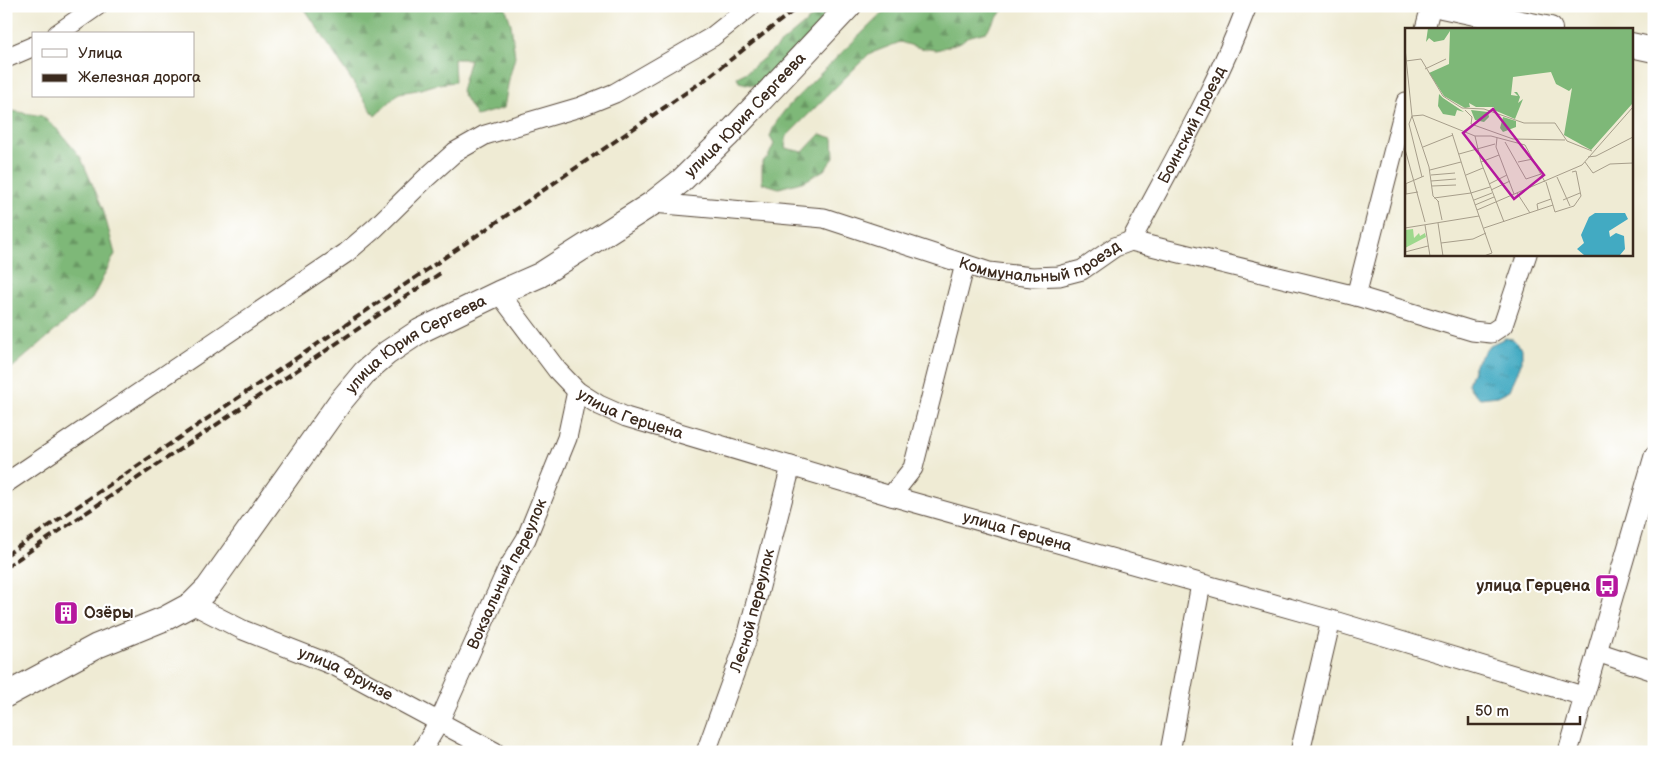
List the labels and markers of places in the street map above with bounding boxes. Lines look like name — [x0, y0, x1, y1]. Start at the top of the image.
bus stop icon: улица Герцена — [1594, 573, 1620, 599]
place label: улица Герцена — [1477, 577, 1591, 596]
building icon: Озёры — [53, 600, 79, 626]
place label: Озёры — [84, 604, 134, 623]

